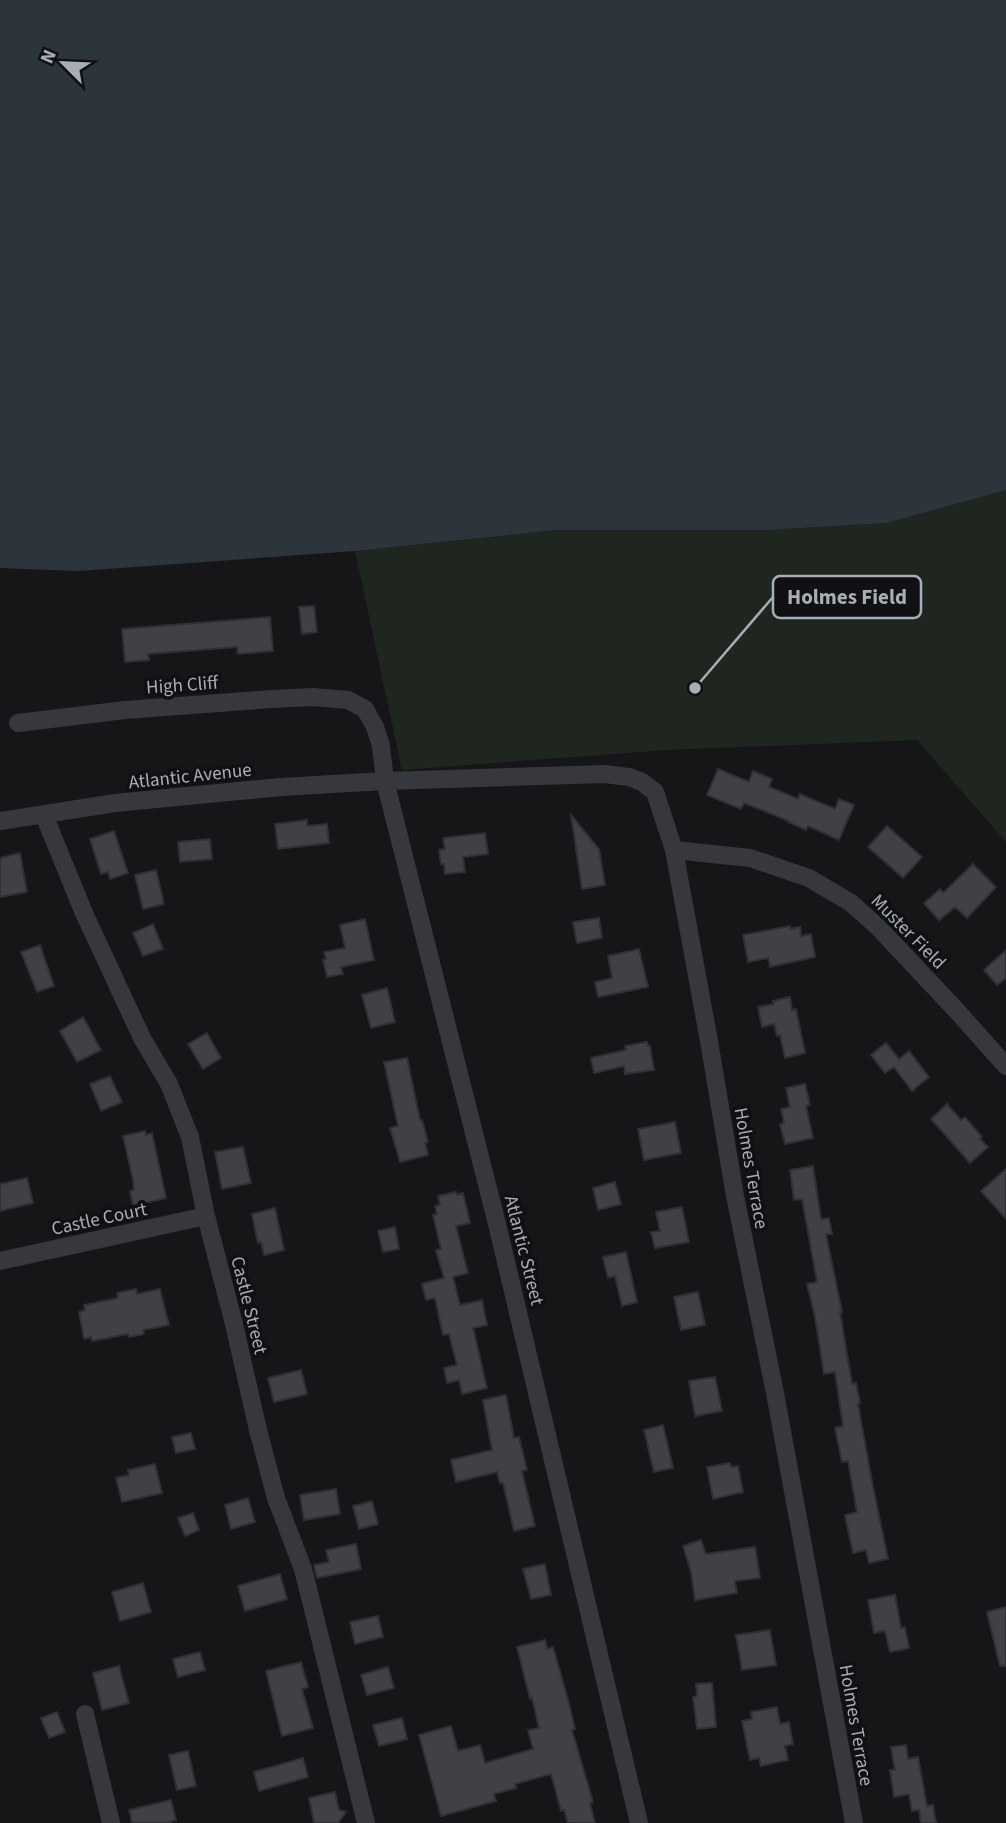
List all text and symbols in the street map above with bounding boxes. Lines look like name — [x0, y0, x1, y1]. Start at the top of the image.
north arrow — [28, 28, 98, 98]
text: N — [34, 45, 64, 68]
callout: Holmes Field — [773, 576, 921, 618]
text: Holmes Field — [787, 582, 907, 612]
street label: High Cliff — [145, 669, 220, 701]
street label: Atlantic Avenue — [127, 757, 253, 796]
street label: Muster Field — [864, 888, 952, 976]
street label: Holmes Terrace — [727, 1105, 774, 1231]
street label: Atlantic Street — [497, 1193, 550, 1309]
street label: Castle Court — [49, 1196, 150, 1243]
street label: Castle Street — [223, 1254, 274, 1358]
street label: Holmes Terrace — [832, 1662, 879, 1788]

